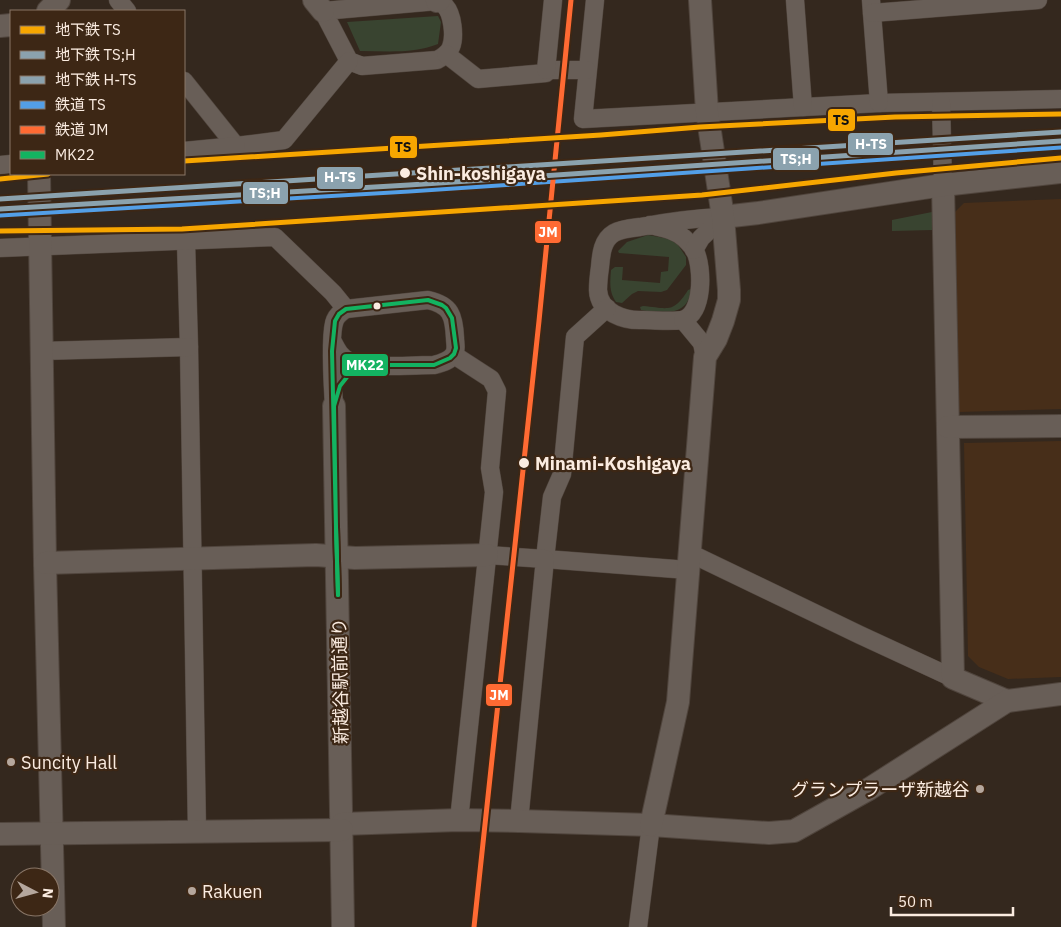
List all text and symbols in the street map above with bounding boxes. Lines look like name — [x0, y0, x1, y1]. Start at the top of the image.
legend — [10, 10, 185, 175]
text: 地下鉄 TS — [55, 20, 121, 39]
text: 地下鉄 TS;H — [55, 45, 136, 64]
text: 地下鉄 H-TS — [55, 70, 137, 89]
text: 鉄道 TS — [55, 95, 106, 114]
line badge: TS — [827, 108, 856, 132]
text: TS — [833, 111, 850, 129]
text: 鉄道 JM — [55, 120, 108, 139]
line badge: H-TS — [847, 132, 894, 156]
line badge: TS — [389, 135, 418, 159]
text: H-TS — [855, 135, 887, 153]
text: TS — [395, 138, 412, 156]
text: MK22 — [55, 145, 95, 164]
line badge: TS;H — [772, 147, 820, 171]
text: TS;H — [780, 150, 812, 168]
place label: Shin-koshigaya — [416, 162, 546, 185]
line badge: H-TS — [316, 166, 364, 190]
marker: Shin-koshigaya — [398, 166, 412, 180]
text: H-TS — [324, 168, 356, 186]
line badge: TS;H — [242, 181, 289, 205]
text: TS;H — [249, 184, 281, 202]
line badge: JM — [534, 220, 562, 244]
text: JM — [538, 223, 558, 241]
unlabelled marker — [372, 301, 382, 311]
line badge: MK22 — [341, 353, 389, 377]
text: MK22 — [346, 356, 384, 374]
place label: Minami-Koshigaya — [535, 452, 691, 475]
marker: Minami-Koshigaya — [517, 456, 531, 470]
street label: 新越谷駅前通り — [327, 618, 353, 744]
line badge: JM — [485, 683, 513, 707]
text: JM — [489, 686, 509, 704]
place label: Suncity Hall — [21, 751, 117, 774]
marker: Suncity Hall — [5, 756, 17, 768]
place label: グランプラーザ新越谷 — [791, 778, 970, 801]
marker: グランプラーザ新越谷 — [974, 783, 986, 795]
north arrow — [10, 867, 60, 917]
place label: Rakuen — [202, 880, 263, 903]
scale bar — [891, 884, 1014, 916]
marker: Rakuen — [186, 885, 198, 897]
text: N — [38, 887, 57, 899]
text: 50 m — [898, 892, 933, 911]

